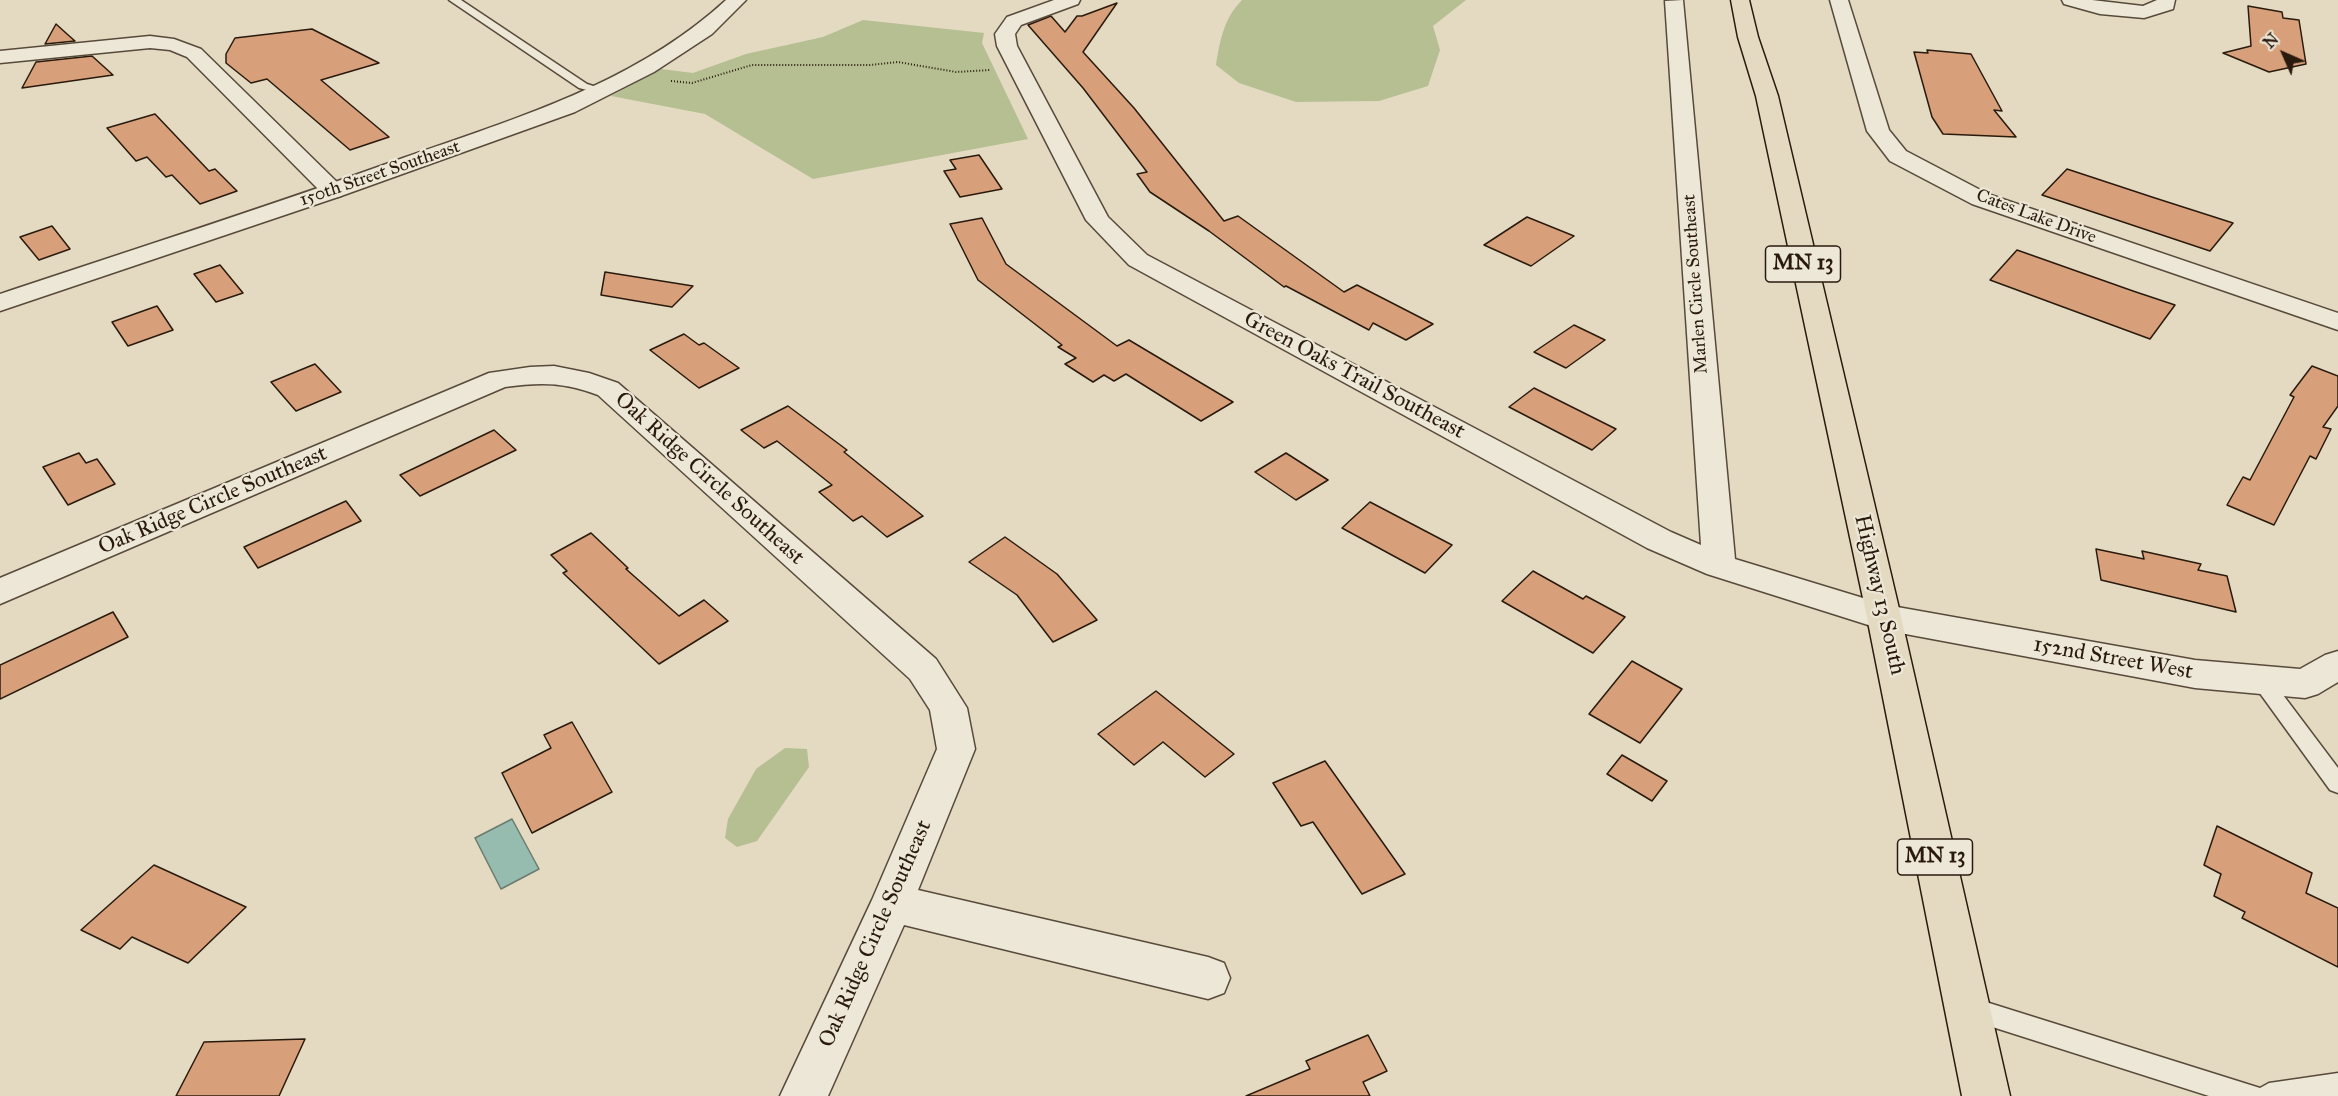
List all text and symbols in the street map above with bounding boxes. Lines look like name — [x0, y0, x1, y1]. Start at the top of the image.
north arrow — [2254, 24, 2314, 84]
text: N — [2259, 29, 2282, 52]
street label: 150th Street Southeast — [297, 136, 463, 212]
street label: Cates Lake Drive — [1973, 185, 2099, 249]
street label: Marlen Circle Southeast — [1679, 194, 1713, 374]
road number: MN 13 — [1766, 246, 1840, 282]
street label: Green Oaks Trail Southeast — [1239, 306, 1469, 446]
street label: Oak Ridge Circle Southeast — [609, 387, 809, 571]
street label: Oak Ridge Circle Southeast — [95, 441, 331, 561]
street label: Highway 13 South — [1848, 512, 1910, 678]
street label: 152nd Street West — [2031, 632, 2195, 686]
street label: Oak Ridge Circle Southeast — [814, 816, 938, 1052]
road number: MN 13 — [1898, 839, 1972, 875]

